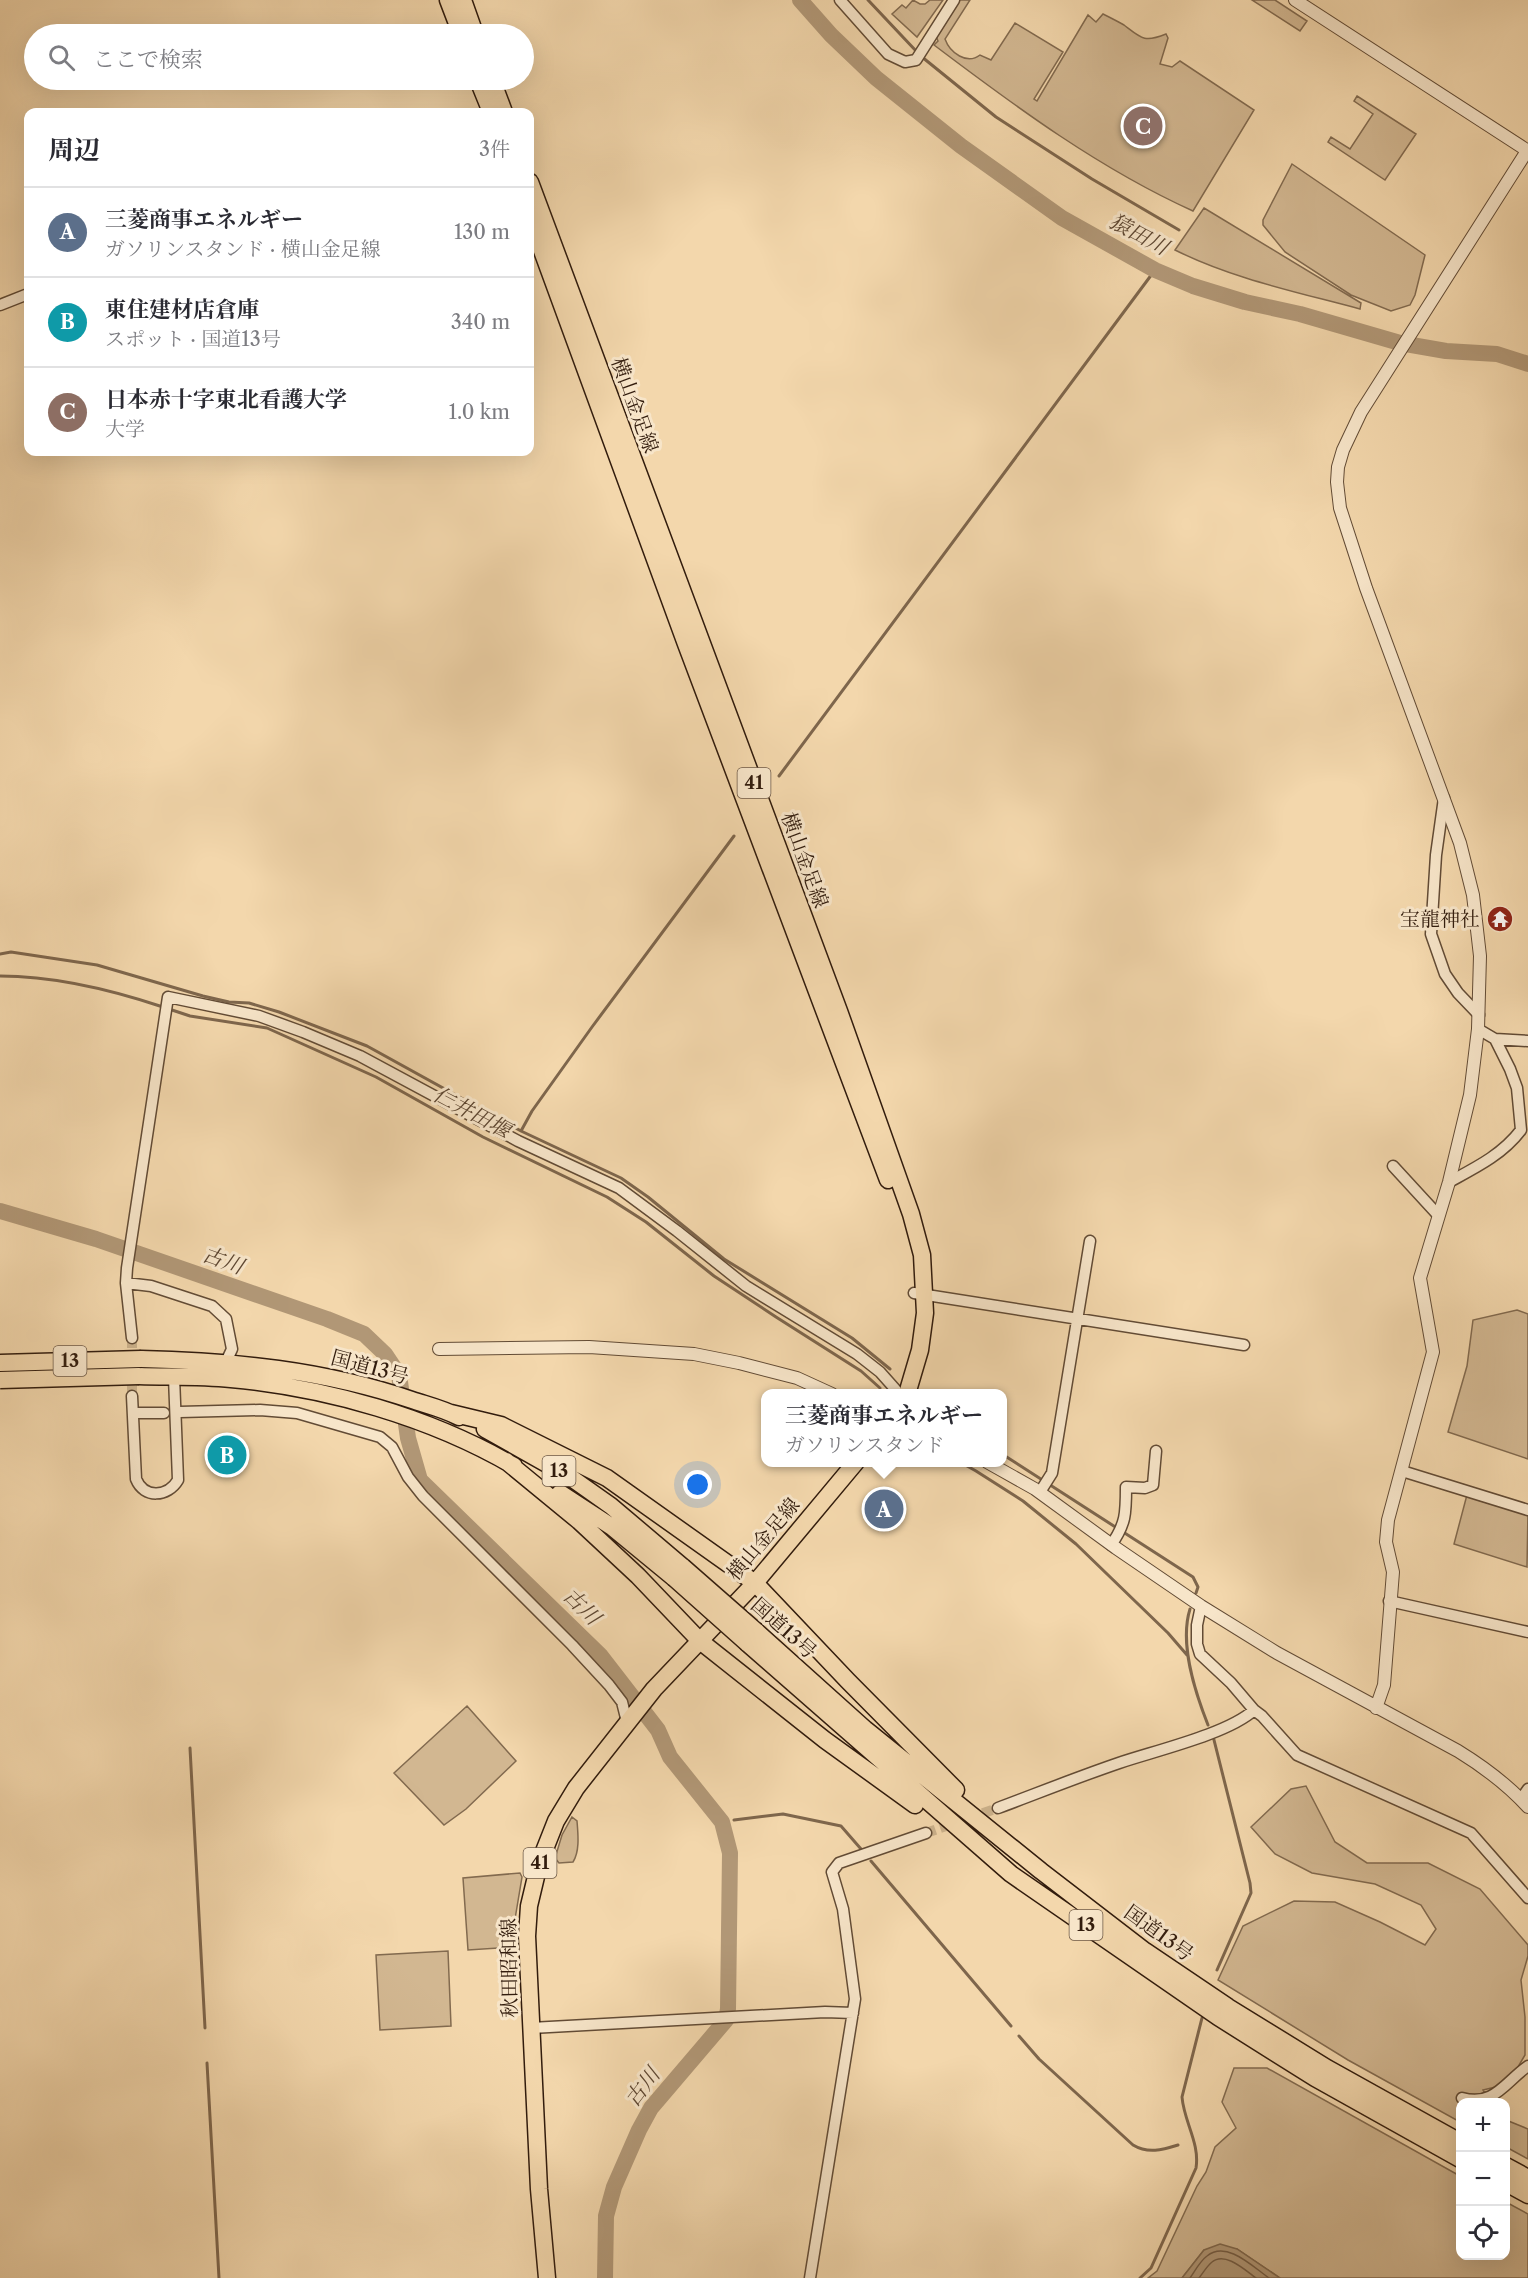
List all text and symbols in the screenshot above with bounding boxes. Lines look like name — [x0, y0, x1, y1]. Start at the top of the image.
search box — [24, 24, 534, 90]
icon: search — [45, 41, 78, 74]
text: ここで検索 — [93, 46, 203, 73]
pin: C — [1124, 104, 1162, 148]
text: 周辺 — [48, 134, 100, 166]
text: 3件 — [479, 137, 510, 161]
text: 三菱商事エネルギー — [105, 206, 303, 233]
water label: 猿田川 — [1105, 208, 1174, 261]
text: A — [60, 220, 75, 244]
text: 130 m — [454, 220, 510, 244]
text: ガソリンスタンド · 横山金足線 — [105, 237, 381, 261]
text: 東住建材店倉庫 — [105, 296, 259, 323]
text: B — [60, 310, 75, 334]
text: 340 m — [451, 310, 510, 334]
text: スポット · 国道13号 — [105, 327, 281, 351]
street label: 横山金足線 — [607, 354, 663, 456]
text: 日本赤十字東北看護大学 — [105, 386, 347, 413]
text: C — [59, 400, 76, 424]
text: 1.0 km — [449, 400, 510, 424]
text: 大学 — [105, 417, 145, 441]
road number: 41 — [738, 768, 771, 798]
street label: 横山金足線 — [777, 809, 833, 911]
temple icon: 宝龍神社 — [1485, 904, 1515, 934]
place label: 宝龍神社 — [1400, 907, 1480, 931]
water label: 仁井田堰 — [429, 1081, 518, 1145]
water label: 古川 — [199, 1241, 249, 1280]
street label: 国道13号 — [329, 1345, 411, 1389]
road number: 13 — [54, 1346, 86, 1376]
popup — [761, 1389, 1007, 1467]
text: 三菱商事エネルギー — [785, 1402, 983, 1429]
pin: B — [208, 1432, 246, 1478]
text: ガソリンスタンド — [785, 1433, 944, 1457]
road number: 13 — [542, 1456, 576, 1486]
your location — [683, 1470, 712, 1499]
pin: A — [864, 1486, 904, 1532]
street label: 横山金足線 — [722, 1493, 804, 1585]
water label: 古川 — [558, 1582, 607, 1631]
street label: 国道13号 — [746, 1593, 822, 1663]
road number: 41 — [524, 1848, 556, 1878]
street label: 国道13号 — [1120, 1900, 1198, 1966]
road number: 13 — [1070, 1910, 1102, 1940]
street label: 秋田昭和線 — [496, 1918, 522, 2018]
water label: 古川 — [619, 2061, 666, 2111]
map controls — [1456, 2098, 1510, 2260]
button: + — [1456, 2098, 1510, 2152]
button: − — [1456, 2152, 1510, 2206]
button: locate — [1456, 2206, 1510, 2260]

